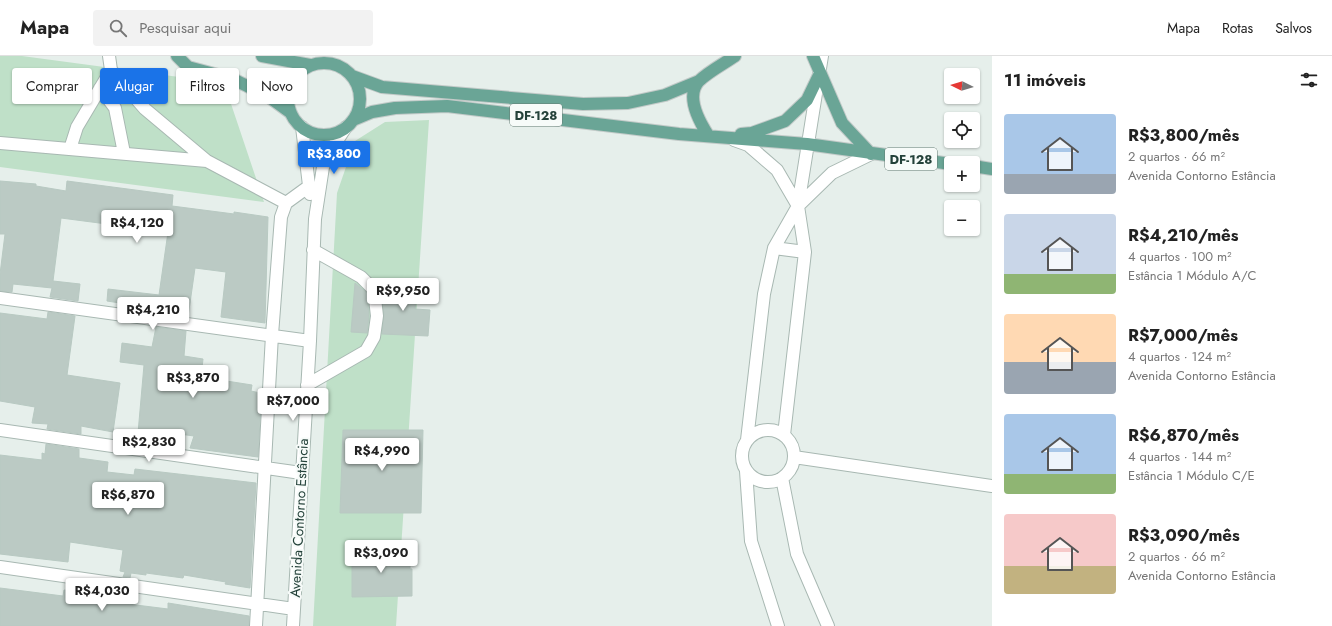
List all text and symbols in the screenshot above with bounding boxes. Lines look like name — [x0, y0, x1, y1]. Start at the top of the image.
search box — [93, 10, 373, 46]
text: Mapa — [20, 14, 69, 41]
icon: search — [107, 17, 129, 39]
text: Pesquisar aqui — [139, 17, 231, 39]
text: Mapa — [1167, 18, 1200, 38]
text: Rotas — [1222, 18, 1253, 38]
text: Salvos — [1275, 18, 1312, 38]
chip: Comprar — [12, 68, 92, 104]
chip: Alugar — [100, 68, 168, 104]
chip: Filtros — [176, 68, 239, 104]
chip: Novo — [247, 68, 307, 104]
north arrow — [944, 68, 980, 104]
map controls — [944, 68, 980, 236]
text: 11 imóveis — [1004, 68, 1086, 92]
icon: filters — [1298, 69, 1320, 91]
road number: DF-128 — [510, 104, 562, 126]
button: locate — [944, 112, 980, 148]
text: R$3,800/mês — [1128, 123, 1239, 147]
icon: home — [1036, 130, 1084, 178]
pin: R$3,800 — [297, 141, 371, 175]
text: R$3,800 — [307, 144, 361, 163]
text: 2 quartos · 66 m² — [1128, 147, 1225, 166]
road number: DF-128 — [885, 148, 937, 170]
button: + — [944, 156, 980, 192]
text: Avenida Contorno Estância — [1128, 166, 1276, 185]
button: − — [944, 200, 980, 236]
pin: R$4,120 — [100, 210, 174, 244]
text: R$4,120 — [110, 213, 164, 232]
text: R$4,210/mês — [1128, 223, 1239, 247]
icon: home — [1036, 230, 1084, 278]
text: 4 quartos · 100 m² — [1128, 247, 1232, 266]
text: Estância 1 Módulo A/C — [1128, 266, 1256, 285]
pin: R$9,950 — [366, 278, 440, 312]
text: R$9,950 — [376, 281, 430, 300]
pin: R$4,210 — [116, 297, 190, 331]
text: R$4,210 — [126, 300, 180, 319]
text: R$7,000/mês — [1128, 323, 1238, 347]
icon: home — [1036, 330, 1084, 378]
text: 4 quartos · 124 m² — [1128, 347, 1231, 366]
pin: R$3,870 — [156, 365, 230, 399]
text: Avenida Contorno Estância — [1128, 366, 1276, 385]
text: R$3,870 — [167, 368, 220, 387]
pin: R$7,000 — [256, 388, 330, 422]
text: R$7,000 — [266, 391, 320, 410]
text: R$6,870/mês — [1128, 423, 1239, 447]
pin: R$2,830 — [112, 429, 186, 463]
icon: home — [1036, 430, 1084, 478]
text: R$2,830 — [122, 432, 176, 451]
street label: Avenida Contorno Estância — [285, 438, 313, 598]
pin: R$4,990 — [345, 438, 419, 472]
text: R$4,990 — [354, 441, 410, 460]
text: 4 quartos · 144 m² — [1128, 447, 1231, 466]
text: Estância 1 Módulo C/E — [1128, 466, 1255, 485]
pin: R$6,870 — [91, 482, 165, 516]
text: R$6,870 — [101, 485, 155, 504]
text: R$3,090/mês — [1128, 523, 1240, 547]
icon: home — [1036, 530, 1084, 578]
pin: R$3,090 — [344, 540, 418, 574]
text: R$3,090 — [354, 543, 408, 562]
text: 2 quartos · 66 m² — [1128, 547, 1225, 566]
text: Avenida Contorno Estância — [1128, 566, 1276, 585]
pin: R$4,030 — [65, 578, 139, 612]
text: R$4,030 — [74, 581, 130, 600]

